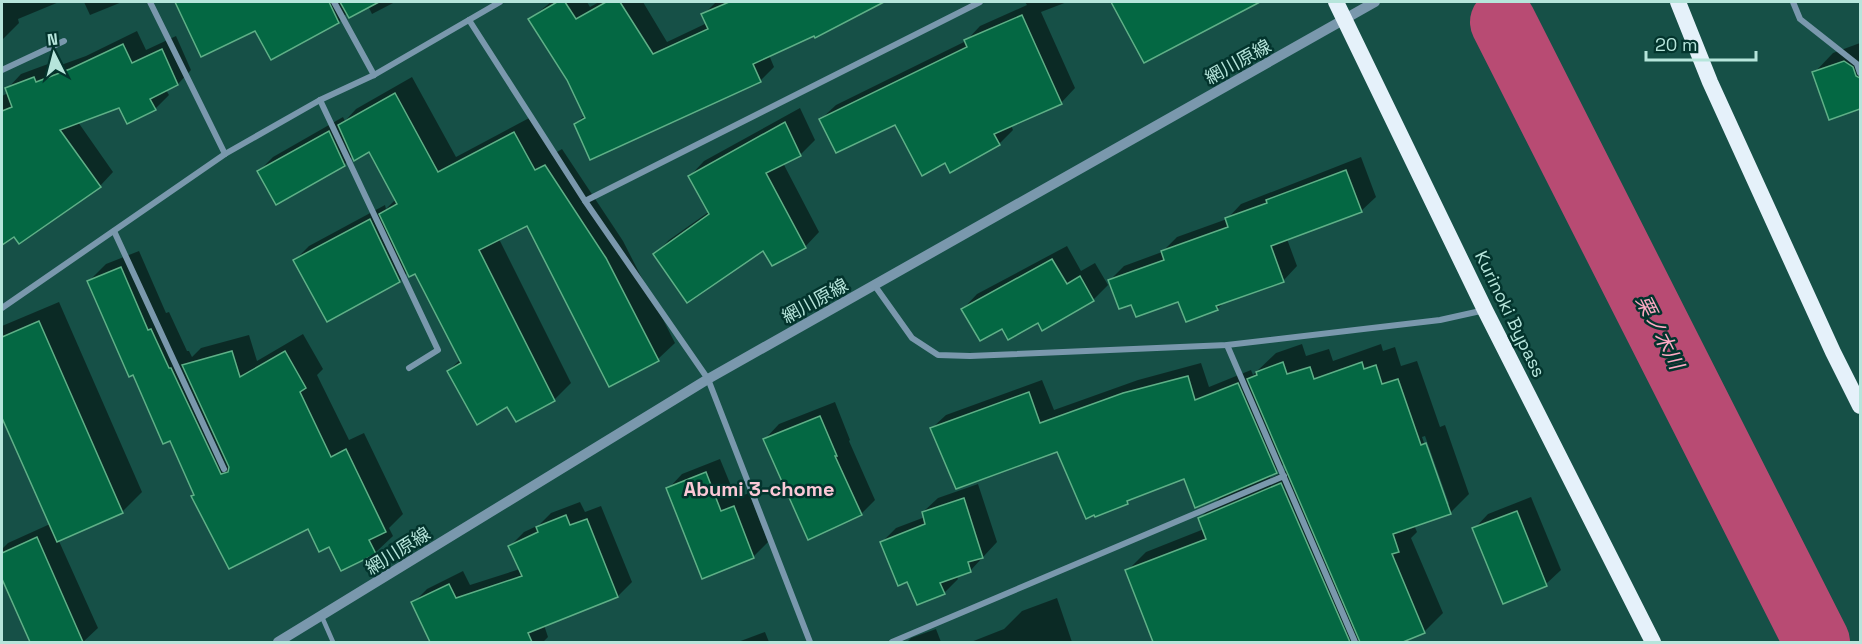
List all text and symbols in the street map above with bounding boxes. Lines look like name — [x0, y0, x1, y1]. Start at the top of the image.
north arrow — [24, 24, 84, 84]
scale bar — [1646, 24, 1756, 62]
text: N — [46, 29, 59, 51]
text: 20 m — [1655, 33, 1698, 56]
street label: 網川原線 — [1201, 34, 1275, 89]
street label: Kurinoki Bypass — [1470, 247, 1551, 381]
street label: 網川原線 — [778, 273, 852, 328]
water label: 栗ノ木川 — [1630, 290, 1691, 375]
district label: Abumi 3-chome — [684, 476, 834, 502]
street label: 網川原線 — [361, 522, 434, 579]

